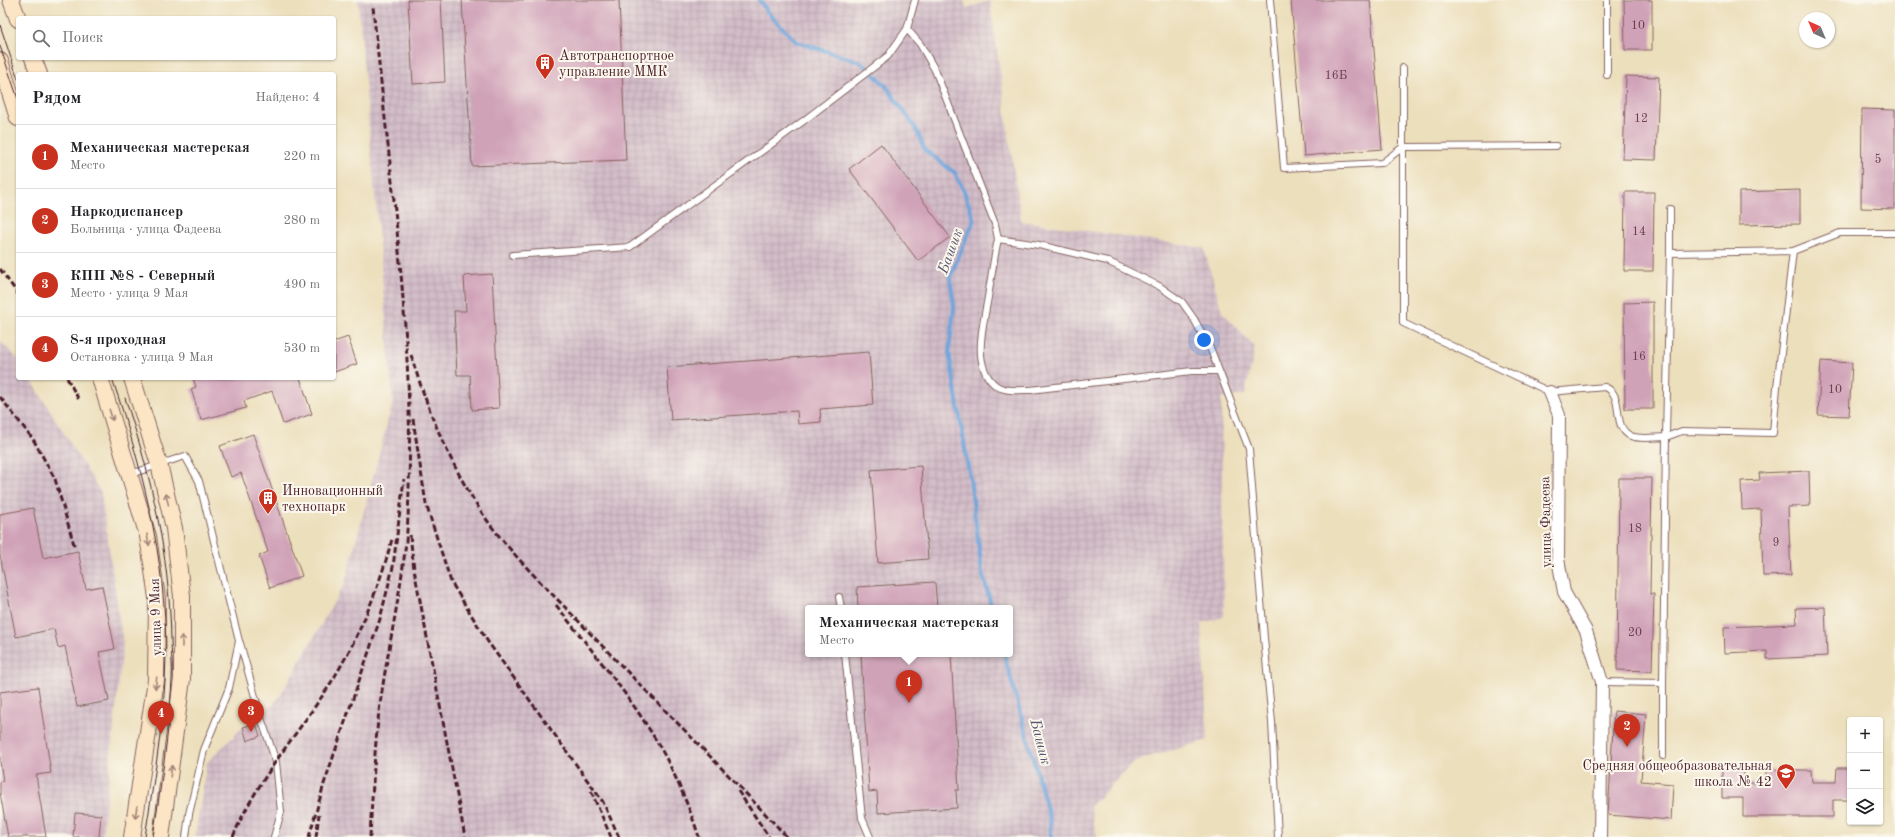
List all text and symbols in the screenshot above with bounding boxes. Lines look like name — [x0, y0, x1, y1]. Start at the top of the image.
north arrow — [1799, 12, 1835, 48]
search box — [16, 16, 336, 60]
house number: 10 — [1631, 20, 1645, 32]
icon: search — [30, 27, 52, 49]
text: Поиск — [62, 31, 103, 46]
place label: Автотранспортное управление ММК — [559, 49, 674, 79]
building icon: Автотранспортное управление ММК — [534, 52, 556, 80]
house number: 16Б — [1325, 70, 1347, 82]
text: Рядом — [32, 90, 81, 107]
text: Найдено: 4 — [256, 91, 320, 104]
house number: 12 — [1634, 113, 1648, 125]
text: Механическая мастерская — [70, 141, 250, 156]
text: 1 — [41, 150, 49, 163]
text: 220 m — [283, 150, 320, 163]
house number: 5 — [1875, 153, 1882, 166]
text: Место — [70, 159, 105, 172]
text: Наркодиспансер — [70, 205, 183, 220]
text: 2 — [41, 214, 49, 227]
text: 280 m — [283, 214, 320, 227]
text: Больница · улица Фадеева — [70, 223, 221, 236]
house number: 14 — [1632, 226, 1646, 238]
water label: Башик — [936, 227, 966, 277]
text: КПП №8 - Северный — [70, 269, 215, 284]
text: 3 — [41, 278, 49, 291]
text: 490 m — [283, 278, 320, 291]
text: Место · улица 9 Мая — [70, 287, 188, 300]
your location — [1194, 330, 1214, 350]
text: 8-я проходная — [70, 333, 166, 348]
text: 4 — [41, 342, 49, 355]
text: 530 m — [283, 342, 320, 355]
text: Остановка · улица 9 Мая — [70, 351, 213, 364]
house number: 16 — [1632, 351, 1646, 363]
house number: 10 — [1828, 384, 1842, 396]
one-way arrow — [108, 409, 115, 422]
street label: улица Фадеева — [1538, 476, 1554, 568]
place label: Инновационный технопарк — [282, 484, 383, 514]
building icon: Инновационный технопарк — [257, 487, 279, 515]
one-way arrow — [163, 493, 170, 506]
house number: 18 — [1628, 523, 1642, 535]
one-way arrow — [145, 533, 153, 546]
house number: 9 — [1773, 537, 1779, 549]
street label: улица 9 Мая — [148, 578, 164, 656]
popup — [805, 605, 1013, 657]
text: Механическая мастерская — [819, 616, 999, 631]
house number: 20 — [1628, 627, 1642, 639]
text: Место — [819, 634, 854, 647]
one-way arrow — [178, 635, 186, 648]
pin: 1 — [896, 670, 922, 703]
one-way arrow — [152, 676, 159, 689]
pin: 3 — [238, 699, 264, 732]
pin: 4 — [148, 701, 174, 734]
pin: 2 — [1614, 714, 1640, 747]
water label: Башик — [1026, 717, 1053, 767]
map controls — [1847, 717, 1883, 825]
button: + — [1847, 717, 1883, 753]
button: − — [1847, 753, 1883, 789]
place label: Средняя общеобразовательная школа № 42 — [1582, 759, 1772, 789]
school or university icon: Средняя общеобразовательная школа № 42 — [1775, 762, 1797, 790]
one-way arrow — [167, 765, 175, 778]
button: layers — [1847, 789, 1883, 825]
one-way arrow — [132, 805, 140, 818]

